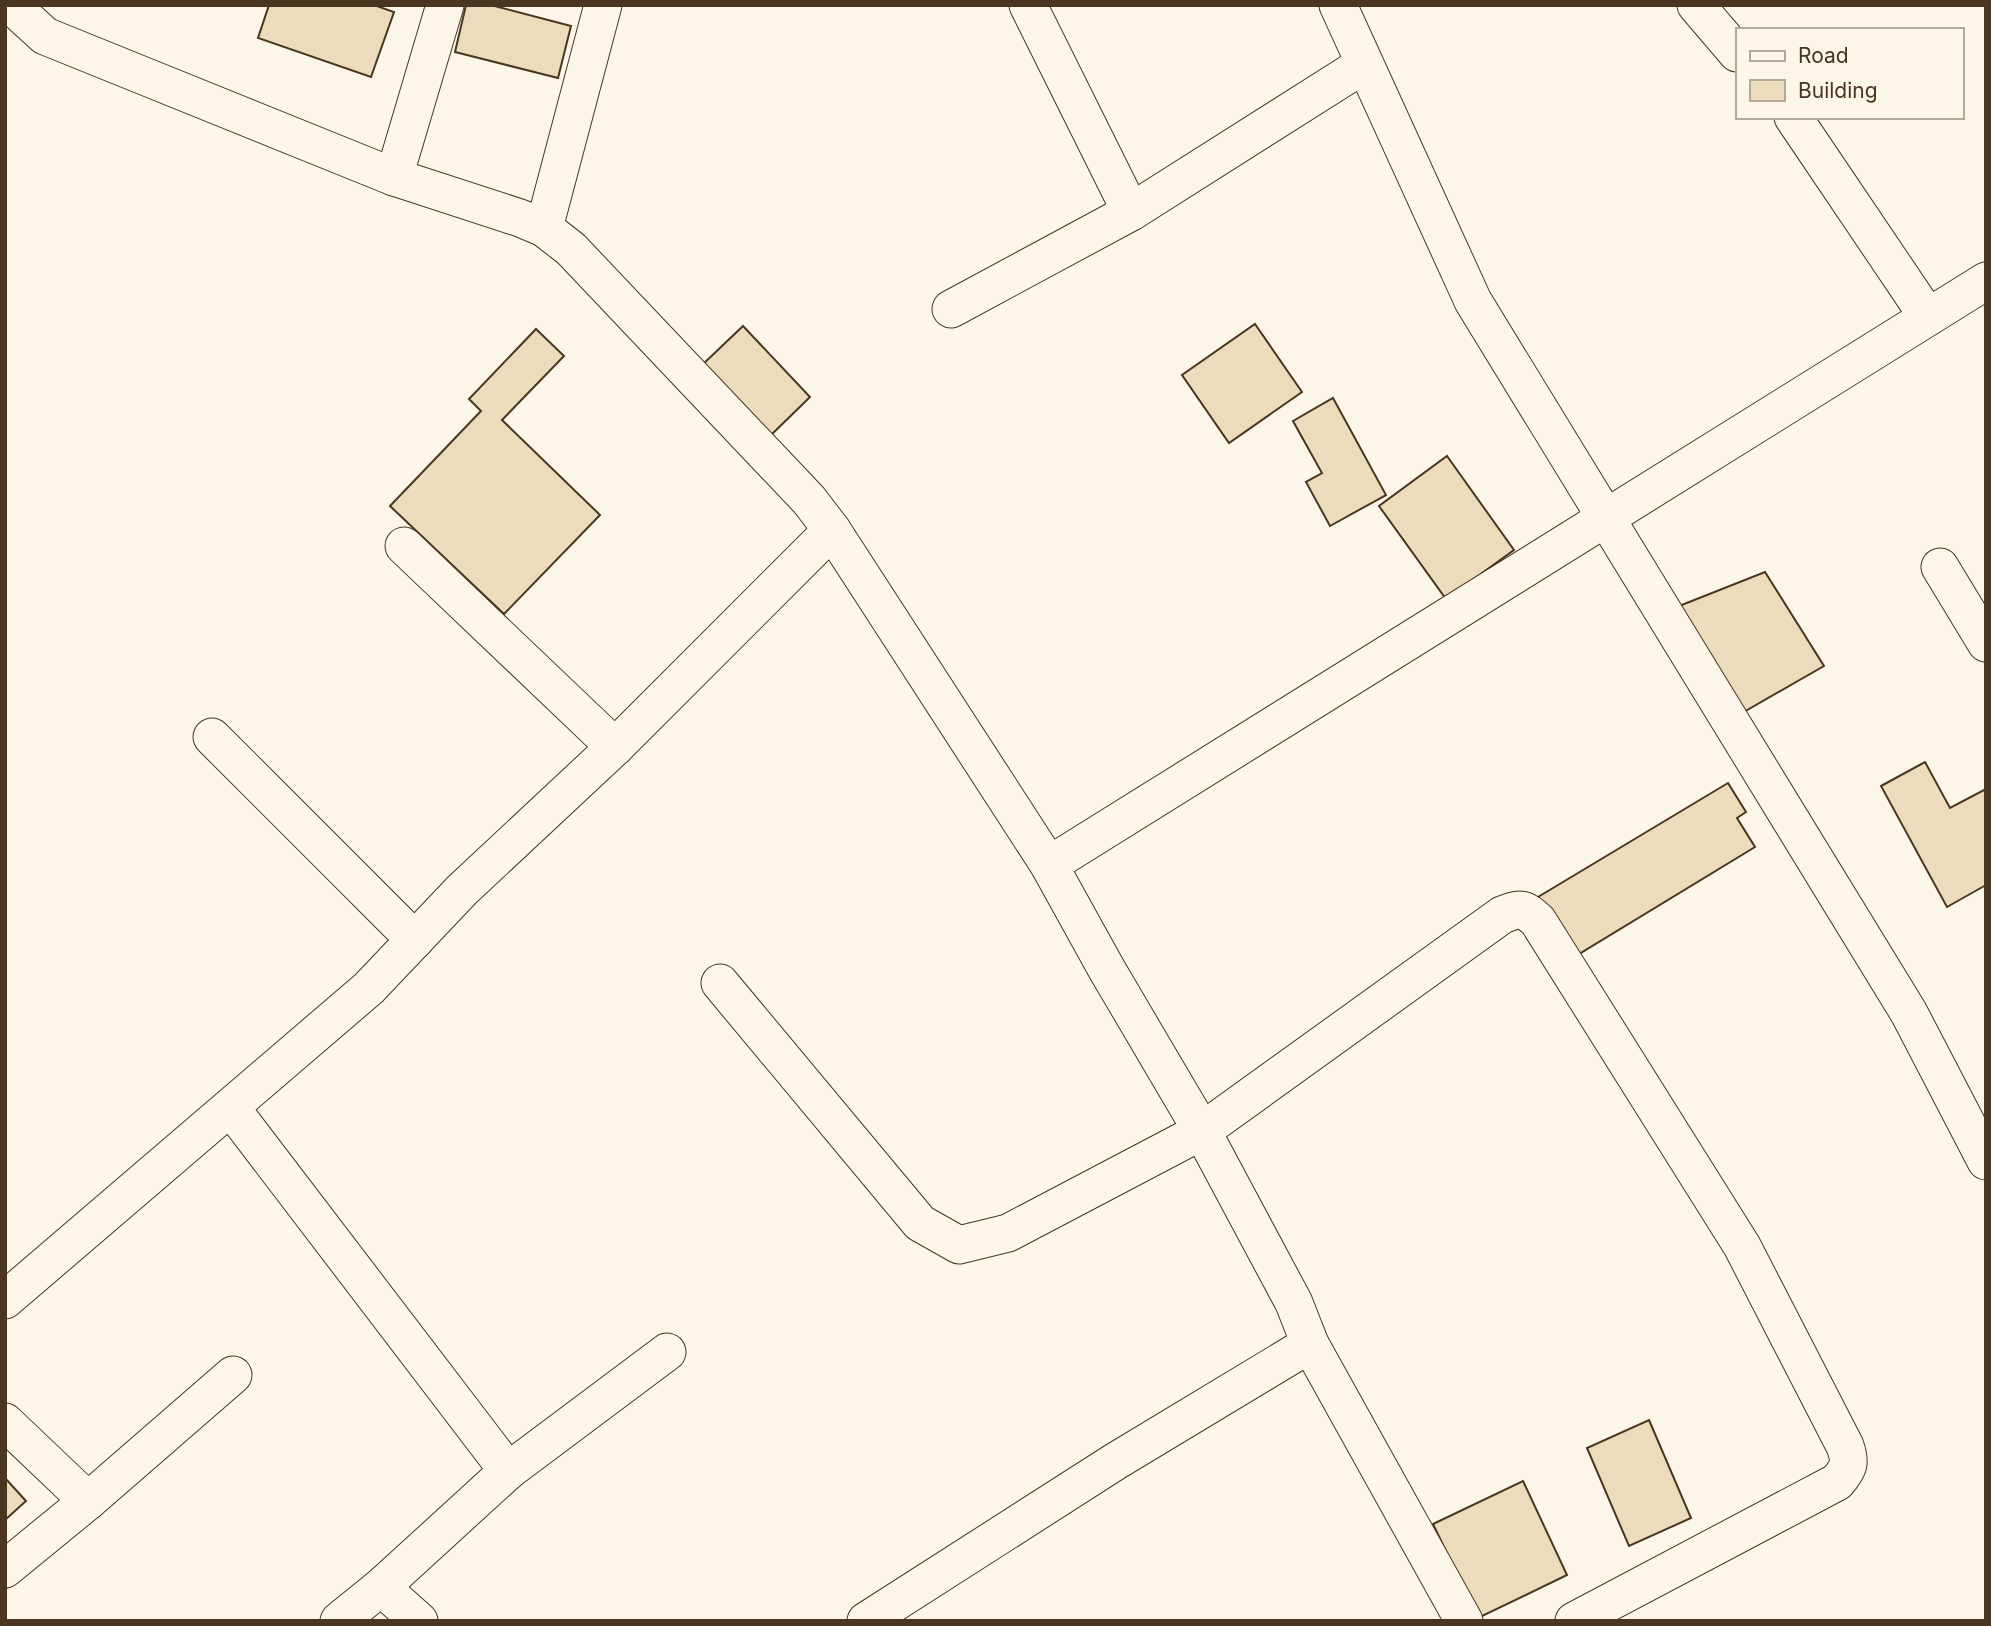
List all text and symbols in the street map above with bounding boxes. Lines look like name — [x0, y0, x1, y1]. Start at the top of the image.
legend — [1736, 28, 1963, 119]
text: Road — [1798, 43, 1849, 68]
text: Building — [1798, 78, 1878, 103]

